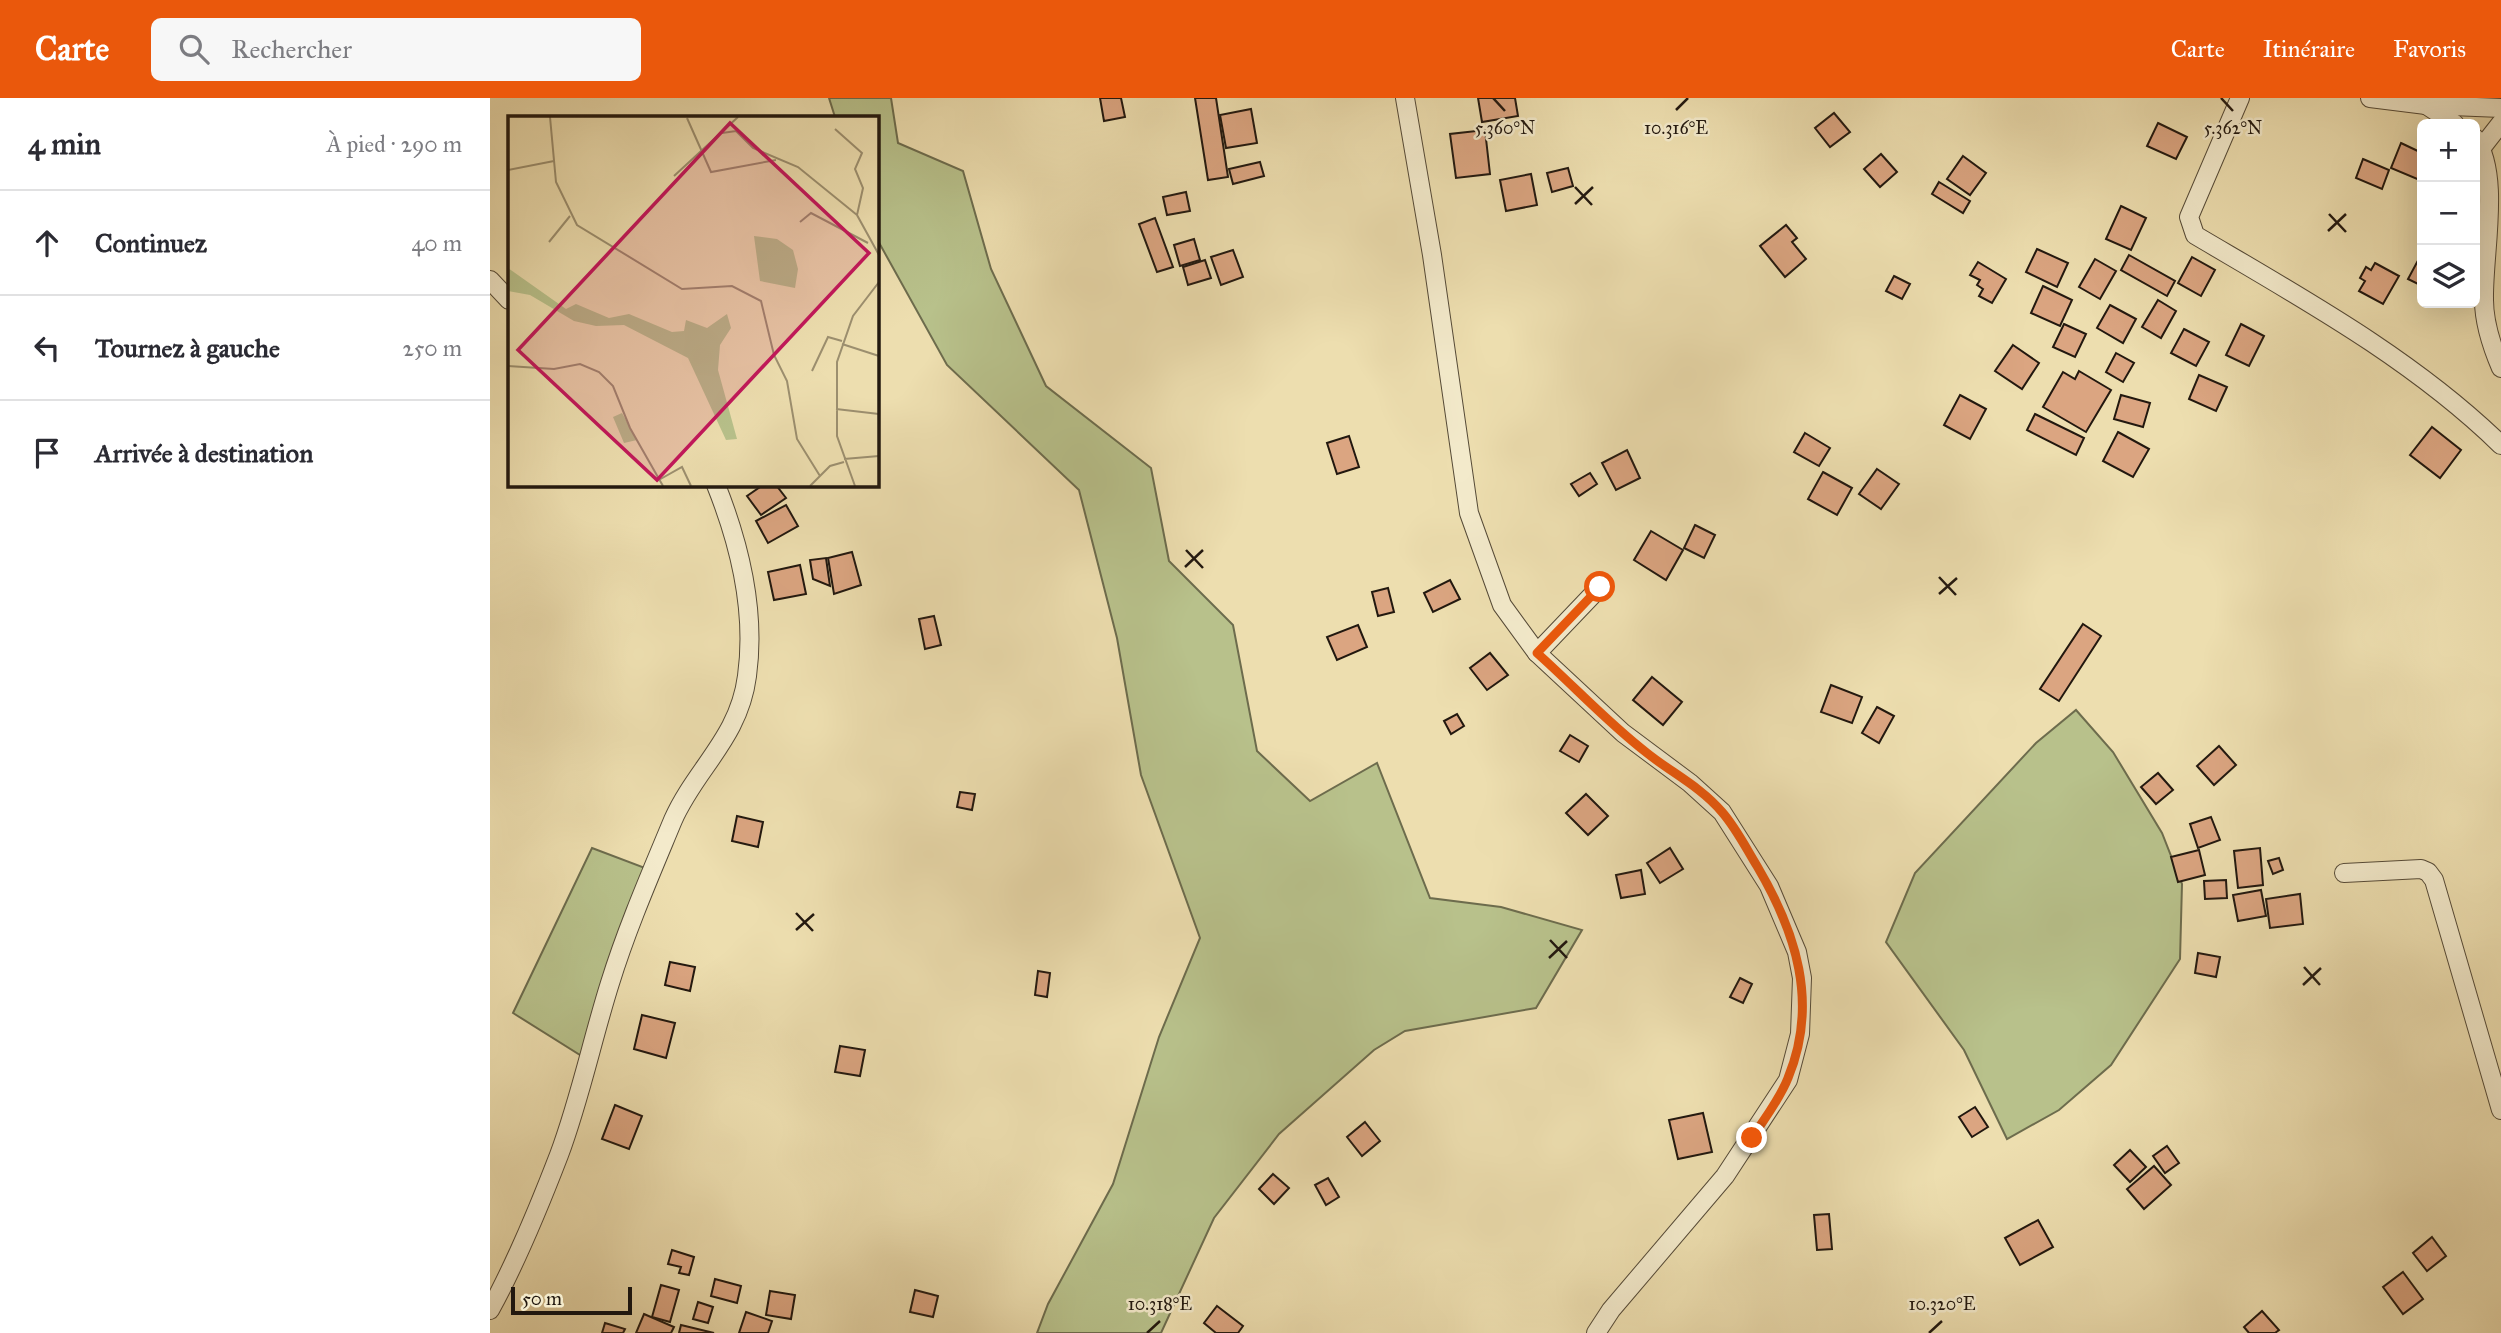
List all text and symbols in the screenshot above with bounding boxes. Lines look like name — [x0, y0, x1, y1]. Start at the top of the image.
search box — [151, 18, 641, 81]
text: Carte — [35, 29, 109, 69]
icon: search — [175, 30, 213, 68]
text: Rechercher — [231, 33, 352, 65]
text: Carte — [2171, 34, 2225, 64]
text: Itinéraire — [2263, 34, 2355, 64]
text: Favoris — [2393, 34, 2466, 64]
inset map — [508, 116, 878, 486]
text: 5.360°N — [1475, 117, 1535, 139]
text: 10.316°E — [1644, 117, 1708, 139]
text: 5.362°N — [2204, 117, 2262, 139]
map controls — [2417, 119, 2480, 308]
button: + — [2417, 119, 2480, 182]
text: 4 min — [28, 126, 101, 162]
text: À pied · 290 m — [326, 130, 462, 158]
button: − — [2417, 182, 2480, 245]
icon: ahead — [28, 224, 66, 262]
text: Continuez — [95, 227, 207, 259]
text: 40 m — [412, 229, 462, 257]
button: layers — [2417, 245, 2480, 308]
icon: left — [28, 329, 66, 367]
text: Tournez à gauche — [95, 332, 280, 364]
text: 250 m — [402, 334, 462, 362]
icon: arrive — [28, 434, 66, 472]
text: Arrivée à destination — [95, 437, 313, 469]
route start — [1584, 571, 1615, 602]
route end — [1736, 1122, 1767, 1153]
scale bar — [511, 1284, 632, 1316]
text: 50 m — [522, 1287, 562, 1310]
text: 10.318°E — [1128, 1293, 1192, 1315]
text: 10.320°E — [1908, 1293, 1976, 1315]

